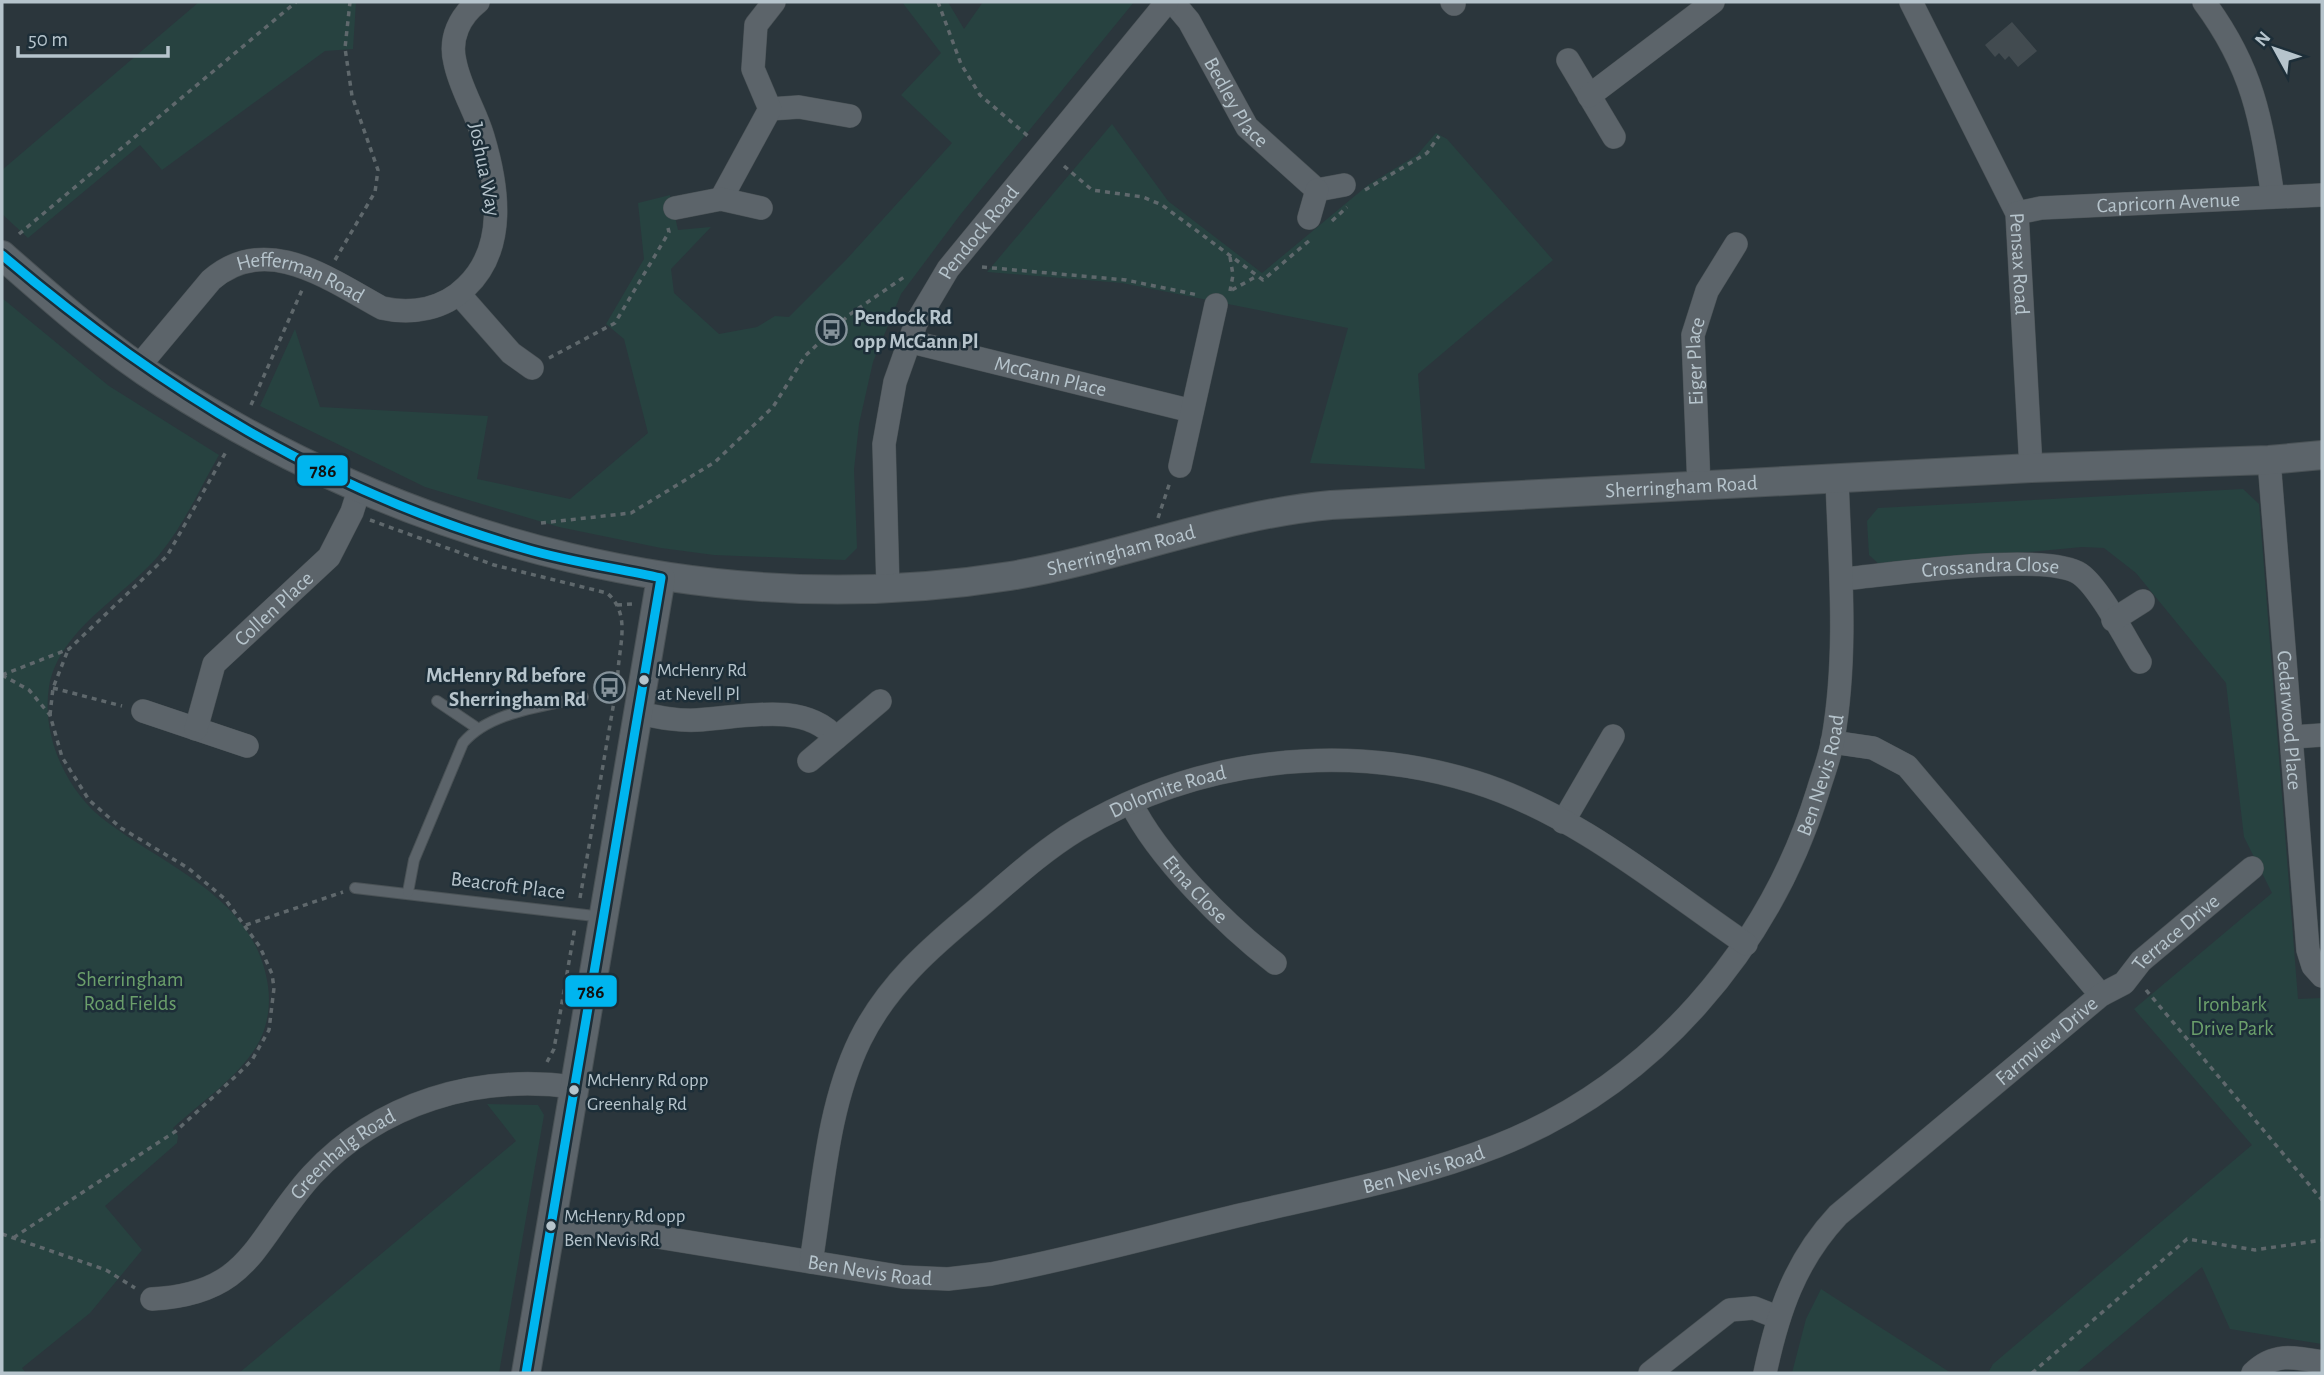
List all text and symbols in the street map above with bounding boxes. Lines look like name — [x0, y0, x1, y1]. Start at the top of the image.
scale bar — [18, 14, 168, 58]
north arrow — [2240, 14, 2310, 84]
text: N — [2252, 28, 2275, 50]
text: 50 m — [28, 29, 68, 50]
street label: Bedley Place — [1200, 54, 1272, 152]
street label: Joshua Way — [465, 120, 504, 218]
street label: Pendock Road — [934, 181, 1023, 283]
street label: Capricorn Avenue — [2096, 189, 2241, 216]
street label: Pensax Road — [2006, 212, 2033, 316]
street label: Hefferman Road — [234, 249, 368, 307]
place label: Pendock Rd opp McGann Pl — [854, 307, 979, 352]
bus stop icon: Pendock Rd opp McGann Pl — [814, 312, 848, 346]
street label: Eiger Place — [1683, 314, 1709, 406]
street label: McGann Place — [992, 353, 1109, 401]
line badge: 786 — [296, 454, 349, 487]
text: 786 — [310, 462, 336, 481]
street label: Sherringham Road — [1605, 472, 1758, 501]
street label: Sherringham Road — [1045, 521, 1198, 580]
street label: Crossandra Close — [1920, 554, 2061, 581]
street label: Collen Place — [231, 567, 317, 650]
street label: Cedarwood Place — [2273, 650, 2305, 791]
place label: McHenry Rd at Nevell Pl — [657, 661, 747, 704]
place label: McHenry Rd before Sherringham Rd — [426, 665, 586, 710]
bus stop icon: McHenry Rd before Sherringham Rd — [592, 670, 626, 704]
marker: McHenry Rd at Nevell Pl — [637, 673, 651, 687]
street label: Ben Nevis Road — [1793, 713, 1848, 839]
street label: Dolomite Road — [1106, 762, 1228, 822]
street label: Etna Close — [1159, 851, 1232, 928]
street label: Beacroft Place — [449, 868, 566, 903]
street label: Terrace Drive — [2128, 890, 2223, 974]
park label: Sherringham Road Fields — [76, 969, 184, 1014]
line badge: 786 — [564, 974, 618, 1008]
text: 786 — [578, 983, 604, 1002]
street label: Farmview Drive — [1991, 993, 2102, 1090]
park label: Ironbark Drive Park — [2190, 994, 2274, 1039]
place label: McHenry Rd opp Greenhalg Rd — [587, 1071, 708, 1114]
marker: McHenry Rd opp Greenhalg Rd — [567, 1083, 581, 1097]
street label: Greenhalg Road — [286, 1105, 399, 1203]
street label: Ben Nevis Road — [1361, 1142, 1487, 1197]
place label: McHenry Rd opp Ben Nevis Rd — [564, 1207, 685, 1250]
marker: McHenry Rd opp Ben Nevis Rd — [544, 1219, 558, 1233]
street label: Ben Nevis Road — [806, 1252, 933, 1289]

